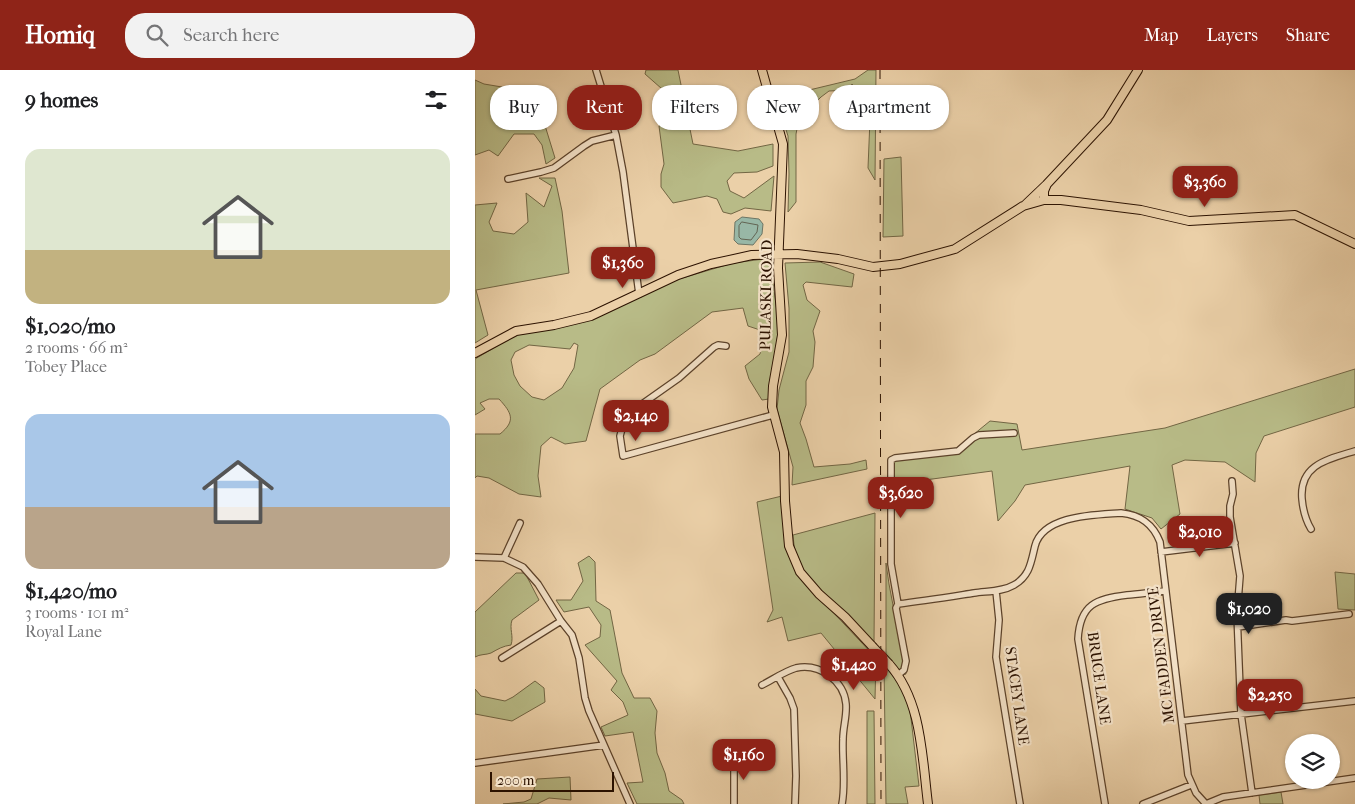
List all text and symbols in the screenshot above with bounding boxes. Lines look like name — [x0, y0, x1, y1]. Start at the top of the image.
search box — [125, 13, 475, 58]
text: Homiq — [25, 21, 95, 49]
icon: search — [143, 21, 171, 49]
text: Search here — [183, 24, 279, 46]
text: Map — [1144, 25, 1178, 46]
text: Layers — [1206, 25, 1258, 46]
text: Share — [1286, 25, 1330, 46]
chip: Buy — [490, 85, 557, 130]
chip: Rent — [567, 85, 642, 130]
chip: Filters — [652, 85, 737, 130]
chip: New — [747, 85, 819, 130]
chip: Apartment — [829, 85, 949, 130]
icon: filters — [422, 86, 450, 114]
text: 9 homes — [25, 88, 98, 112]
pin: $3,360 — [1164, 166, 1246, 208]
text: $3,360 — [1184, 172, 1226, 191]
icon: home — [193, 182, 283, 272]
street label: PULASKI ROAD — [756, 240, 776, 350]
pin: $1,360 — [582, 246, 664, 289]
text: $1,360 — [602, 253, 644, 272]
text: $1,020/mo — [25, 314, 116, 338]
text: 2 rooms · 66 m² — [25, 338, 127, 357]
text: Tobey Place — [25, 357, 107, 376]
pin: $2,140 — [595, 400, 677, 442]
text: $2,140 — [614, 406, 658, 425]
icon: home — [193, 447, 283, 537]
pin: $3,620 — [860, 476, 942, 519]
text: $3,620 — [879, 483, 923, 502]
pin: $2,010 — [1159, 516, 1241, 558]
text: $2,010 — [1178, 522, 1222, 541]
text: $1,420/mo — [25, 579, 117, 603]
street label: MC FADDEN DRIVE — [1144, 586, 1178, 724]
pin: $1,020 — [1208, 592, 1290, 635]
text: $1,020 — [1227, 599, 1271, 618]
text: 3 rooms · 101 m² — [25, 603, 128, 622]
text: Royal Lane — [25, 622, 102, 641]
street label: BRUCE LANE — [1084, 630, 1114, 726]
street label: STACEY LANE — [1001, 646, 1033, 746]
pin: $1,420 — [813, 648, 895, 691]
text: $1,420 — [832, 655, 876, 674]
pin: $2,250 — [1229, 678, 1311, 721]
text: $2,250 — [1248, 685, 1292, 704]
map controls — [1285, 734, 1340, 789]
button: layers — [1285, 734, 1340, 789]
pin: $1,160 — [703, 738, 785, 781]
text: $1,160 — [724, 745, 764, 764]
scale bar — [490, 769, 614, 792]
text: 200 m — [497, 772, 534, 789]

